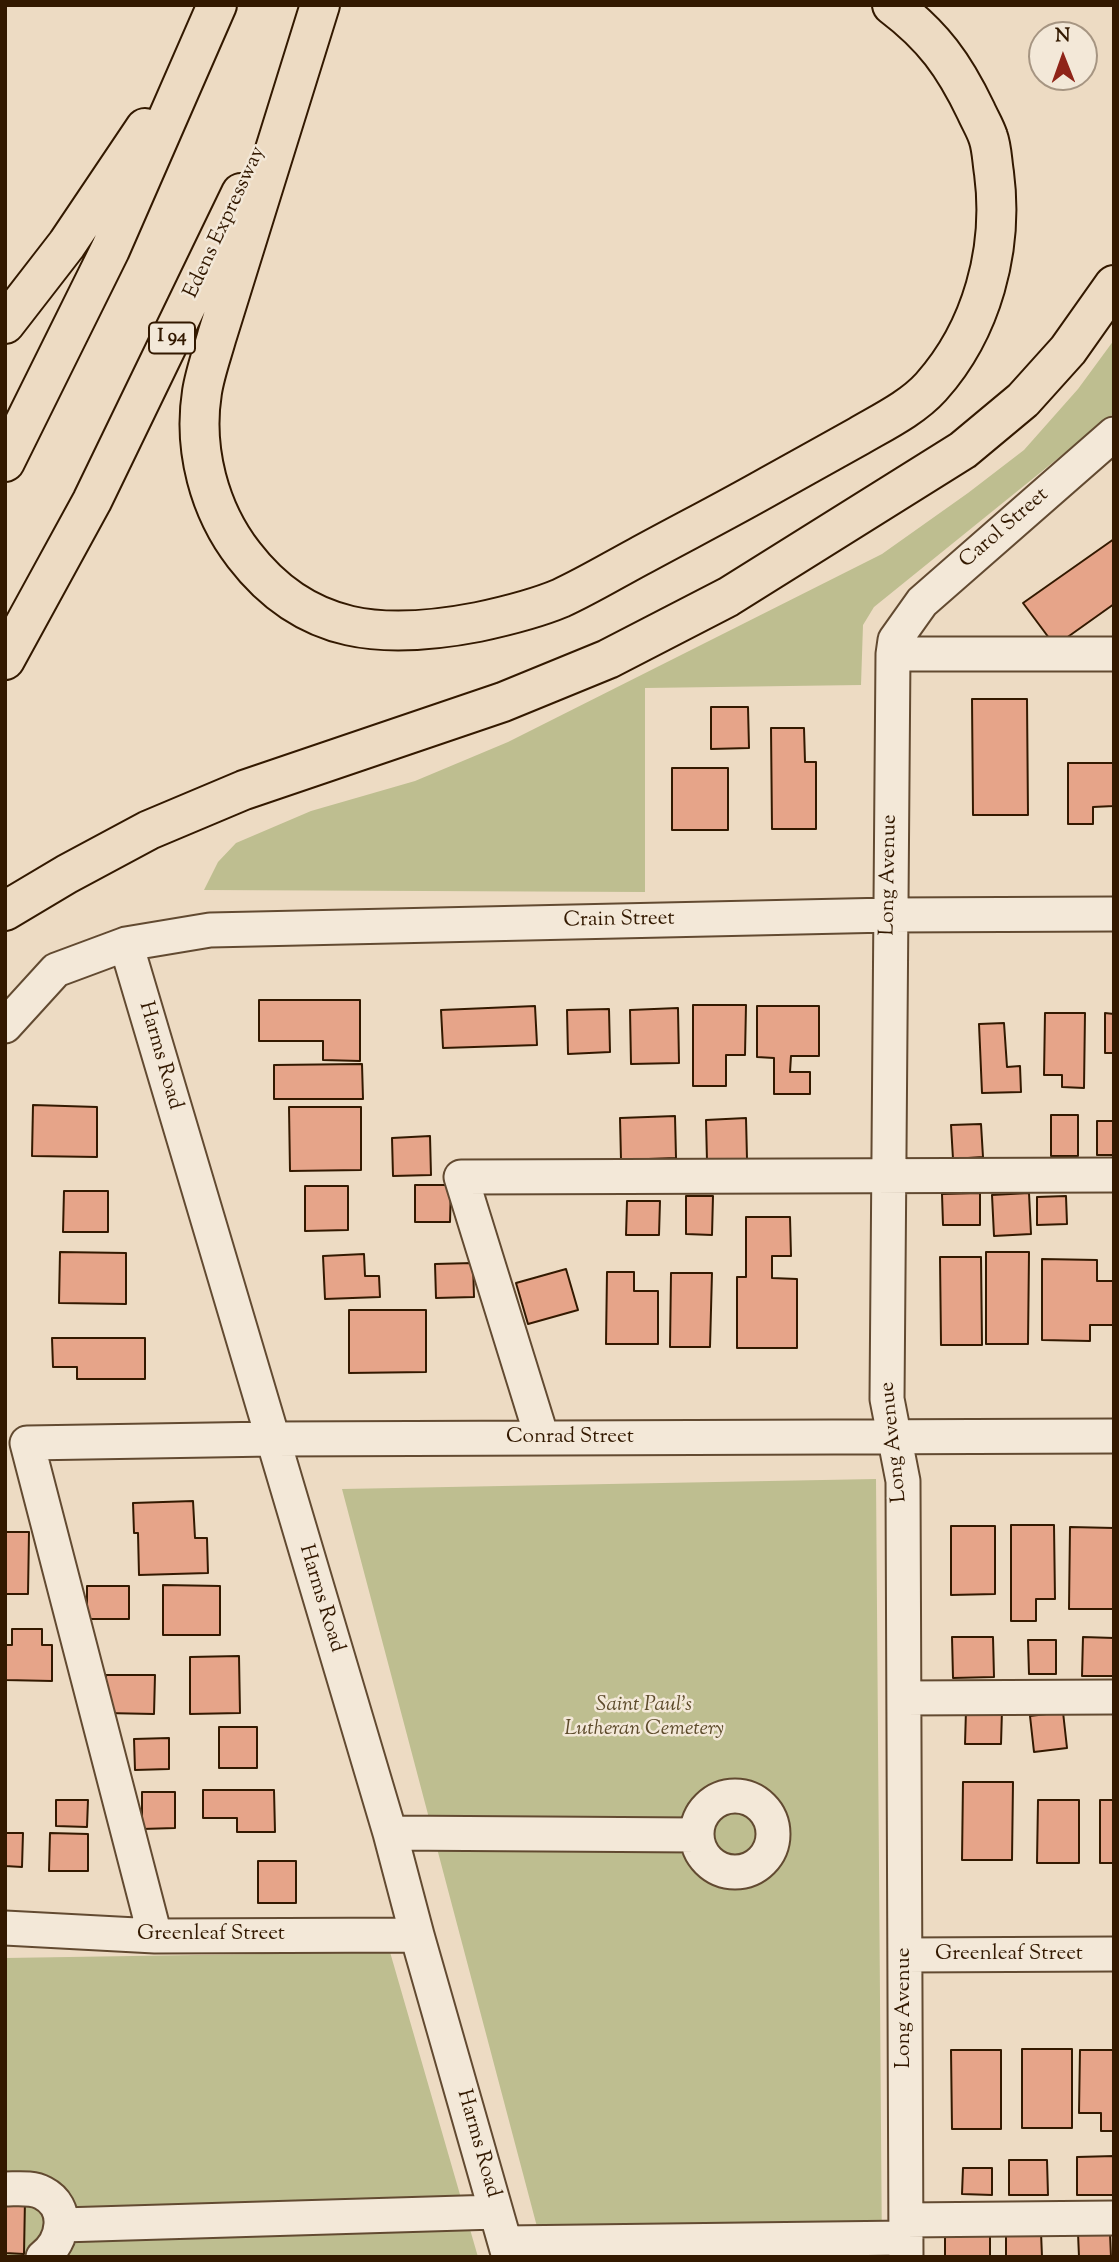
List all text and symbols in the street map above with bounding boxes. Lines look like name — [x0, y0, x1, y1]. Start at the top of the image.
north arrow — [1028, 21, 1098, 91]
text: N — [1055, 23, 1070, 50]
street label: Edens Expressway — [180, 143, 272, 303]
road number: I 94 — [149, 322, 195, 354]
street label: Carol Street — [955, 483, 1055, 575]
street label: Long Avenue — [876, 814, 904, 936]
street label: Crain Street — [563, 907, 675, 935]
street label: Harms Road — [132, 999, 186, 1113]
street label: Long Avenue — [876, 1380, 914, 1504]
street label: Conrad Street — [506, 1425, 634, 1451]
street label: Harms Road — [292, 1542, 348, 1656]
park label: Saint Paul's Lutheran Cemetery — [564, 1693, 724, 1743]
street label: Greenleaf Street — [137, 1922, 285, 1948]
street label: Greenleaf Street — [935, 1942, 1083, 1968]
street label: Long Avenue — [892, 1947, 918, 2069]
street label: Harms Road — [450, 2087, 504, 2201]

